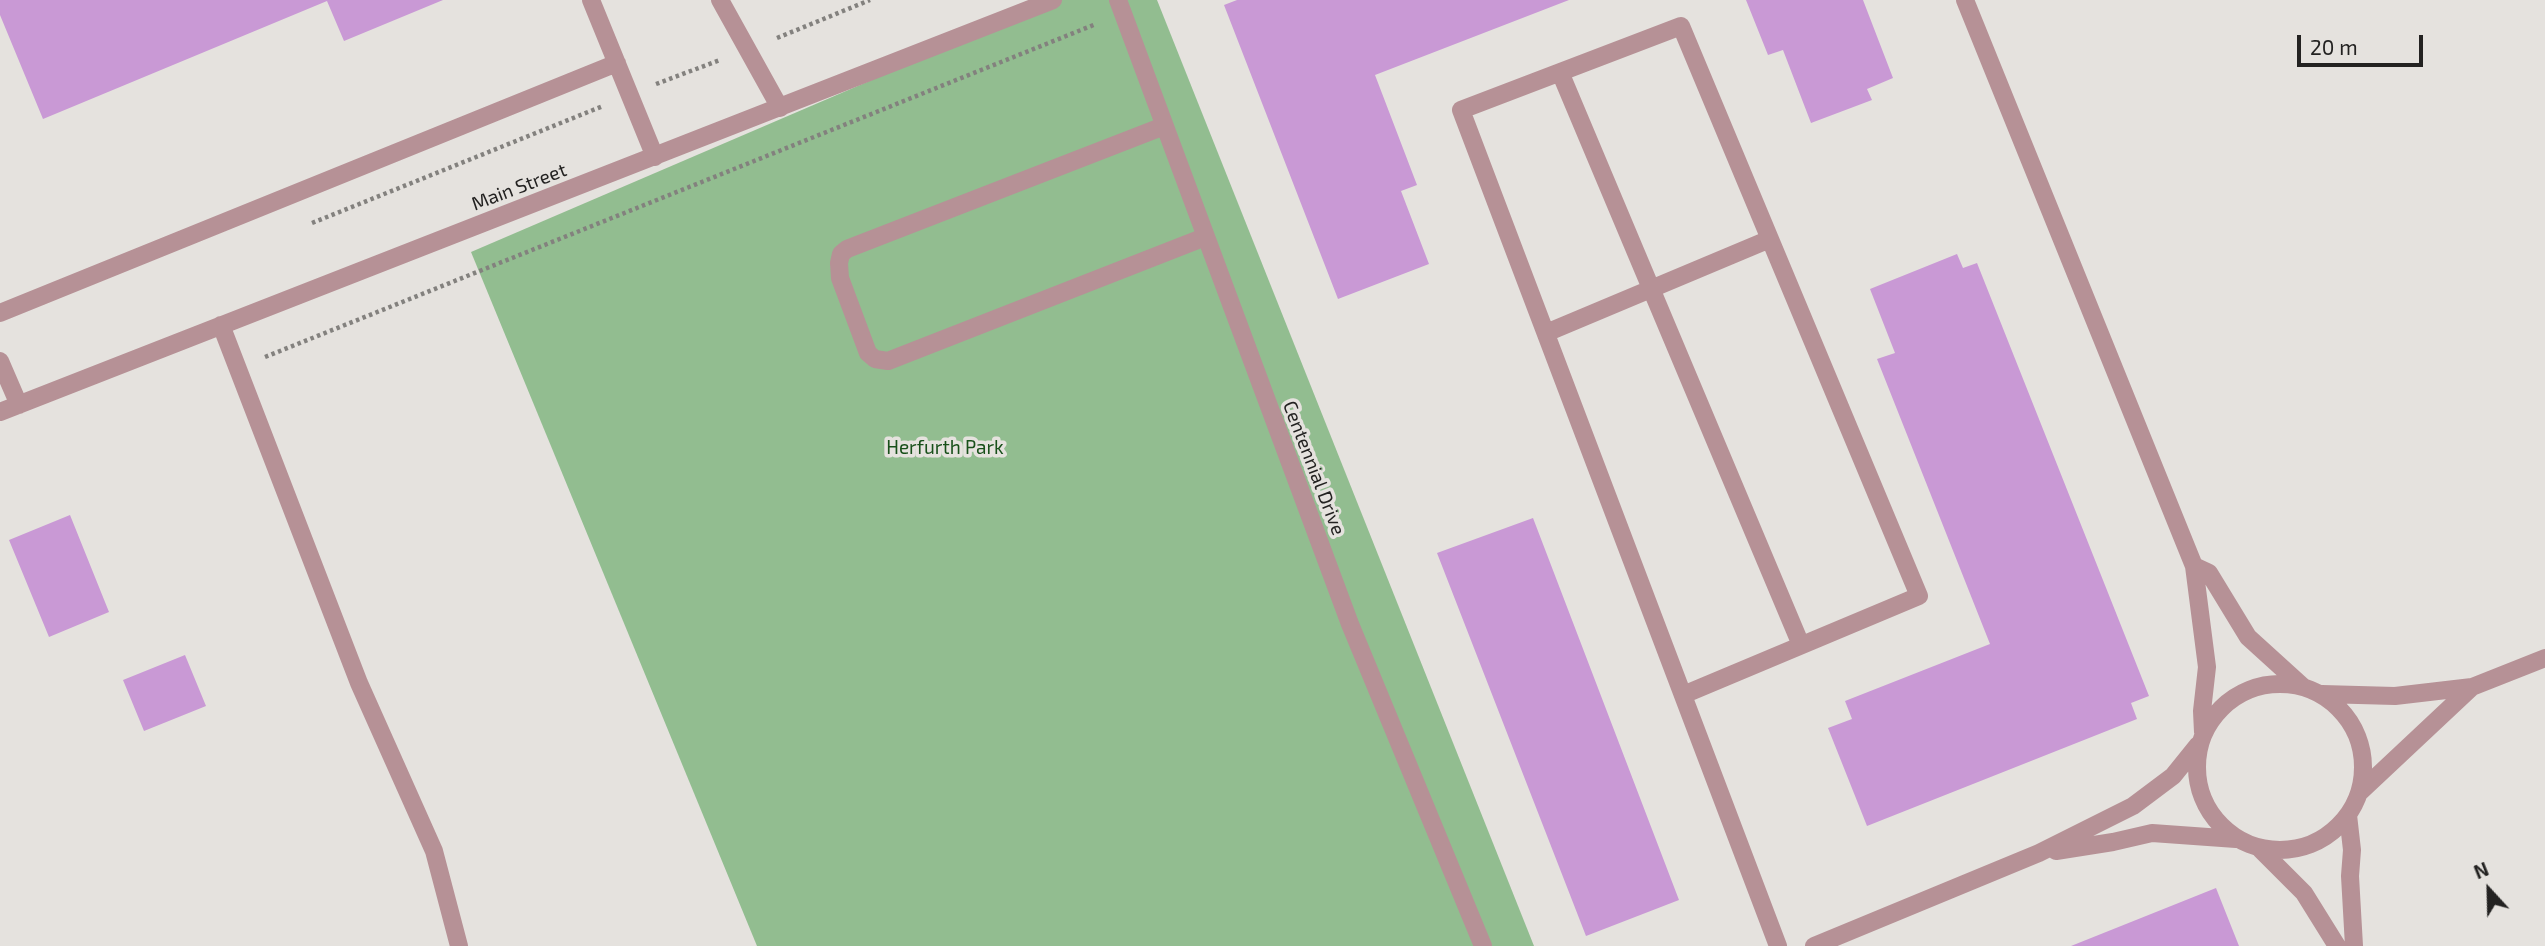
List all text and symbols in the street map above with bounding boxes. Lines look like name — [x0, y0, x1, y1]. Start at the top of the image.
scale bar — [2300, 21, 2426, 65]
text: 20 m — [2310, 34, 2358, 59]
street label: Main Street — [468, 158, 570, 216]
street label: Centennial Drive — [1278, 398, 1350, 538]
park label: Herfurth Park — [886, 437, 1004, 459]
north arrow — [2454, 855, 2524, 925]
text: N — [2470, 857, 2492, 883]

